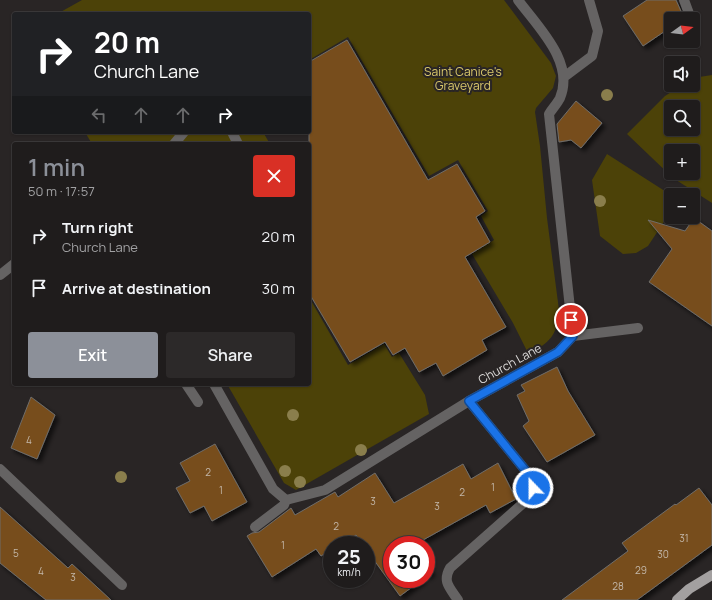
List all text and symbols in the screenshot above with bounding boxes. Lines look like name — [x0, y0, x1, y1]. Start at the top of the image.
north arrow — [664, 12, 700, 48]
map controls — [664, 12, 700, 224]
text: 20 m — [94, 23, 160, 61]
icon: right — [28, 28, 80, 80]
button: sound — [664, 56, 700, 92]
text: Church Lane — [94, 59, 199, 83]
park label: Saint Canice's Graveyard — [424, 63, 502, 94]
button: search — [664, 100, 700, 136]
icon: left — [88, 104, 110, 126]
icon: ahead — [130, 104, 152, 126]
icon: ahead — [172, 104, 194, 126]
icon: right — [214, 104, 236, 126]
button: + — [664, 144, 700, 180]
text: 1 min — [28, 150, 85, 183]
button: close — [253, 155, 295, 197]
text: 50 m · 17:57 — [28, 182, 95, 200]
button: − — [664, 188, 700, 224]
text: Turn right — [62, 217, 133, 238]
icon: right — [28, 225, 50, 247]
text: 20 m — [262, 226, 295, 247]
text: Church Lane — [62, 238, 138, 256]
icon: arrive — [28, 277, 50, 299]
text: Arrive at destination — [62, 278, 211, 299]
text: 30 m — [262, 278, 295, 299]
pin — [554, 303, 588, 337]
icon: arrive — [560, 309, 582, 331]
button: Exit — [28, 332, 158, 378]
button: Share — [166, 332, 295, 378]
street label: Church Lane — [475, 339, 545, 388]
house number: 4 — [26, 433, 32, 447]
house number: 2 — [205, 465, 211, 479]
position arrow — [512, 467, 554, 509]
house number: 1 — [491, 480, 495, 494]
house number: 1 — [219, 483, 223, 497]
house number: 2 — [459, 485, 465, 499]
house number: 3 — [370, 494, 376, 508]
house number: 3 — [434, 499, 440, 513]
house number: 2 — [333, 519, 339, 533]
house number: 31 — [679, 531, 689, 545]
speed limit sign: 30 — [383, 536, 435, 588]
house number: 1 — [281, 538, 285, 552]
text: 25 — [337, 543, 361, 570]
house number: 5 — [13, 546, 19, 560]
house number: 30 — [657, 547, 669, 561]
house number: 29 — [635, 563, 647, 577]
house number: 4 — [38, 564, 44, 578]
text: km/h — [337, 565, 361, 579]
house number: 3 — [70, 570, 76, 584]
house number: 28 — [612, 579, 624, 593]

